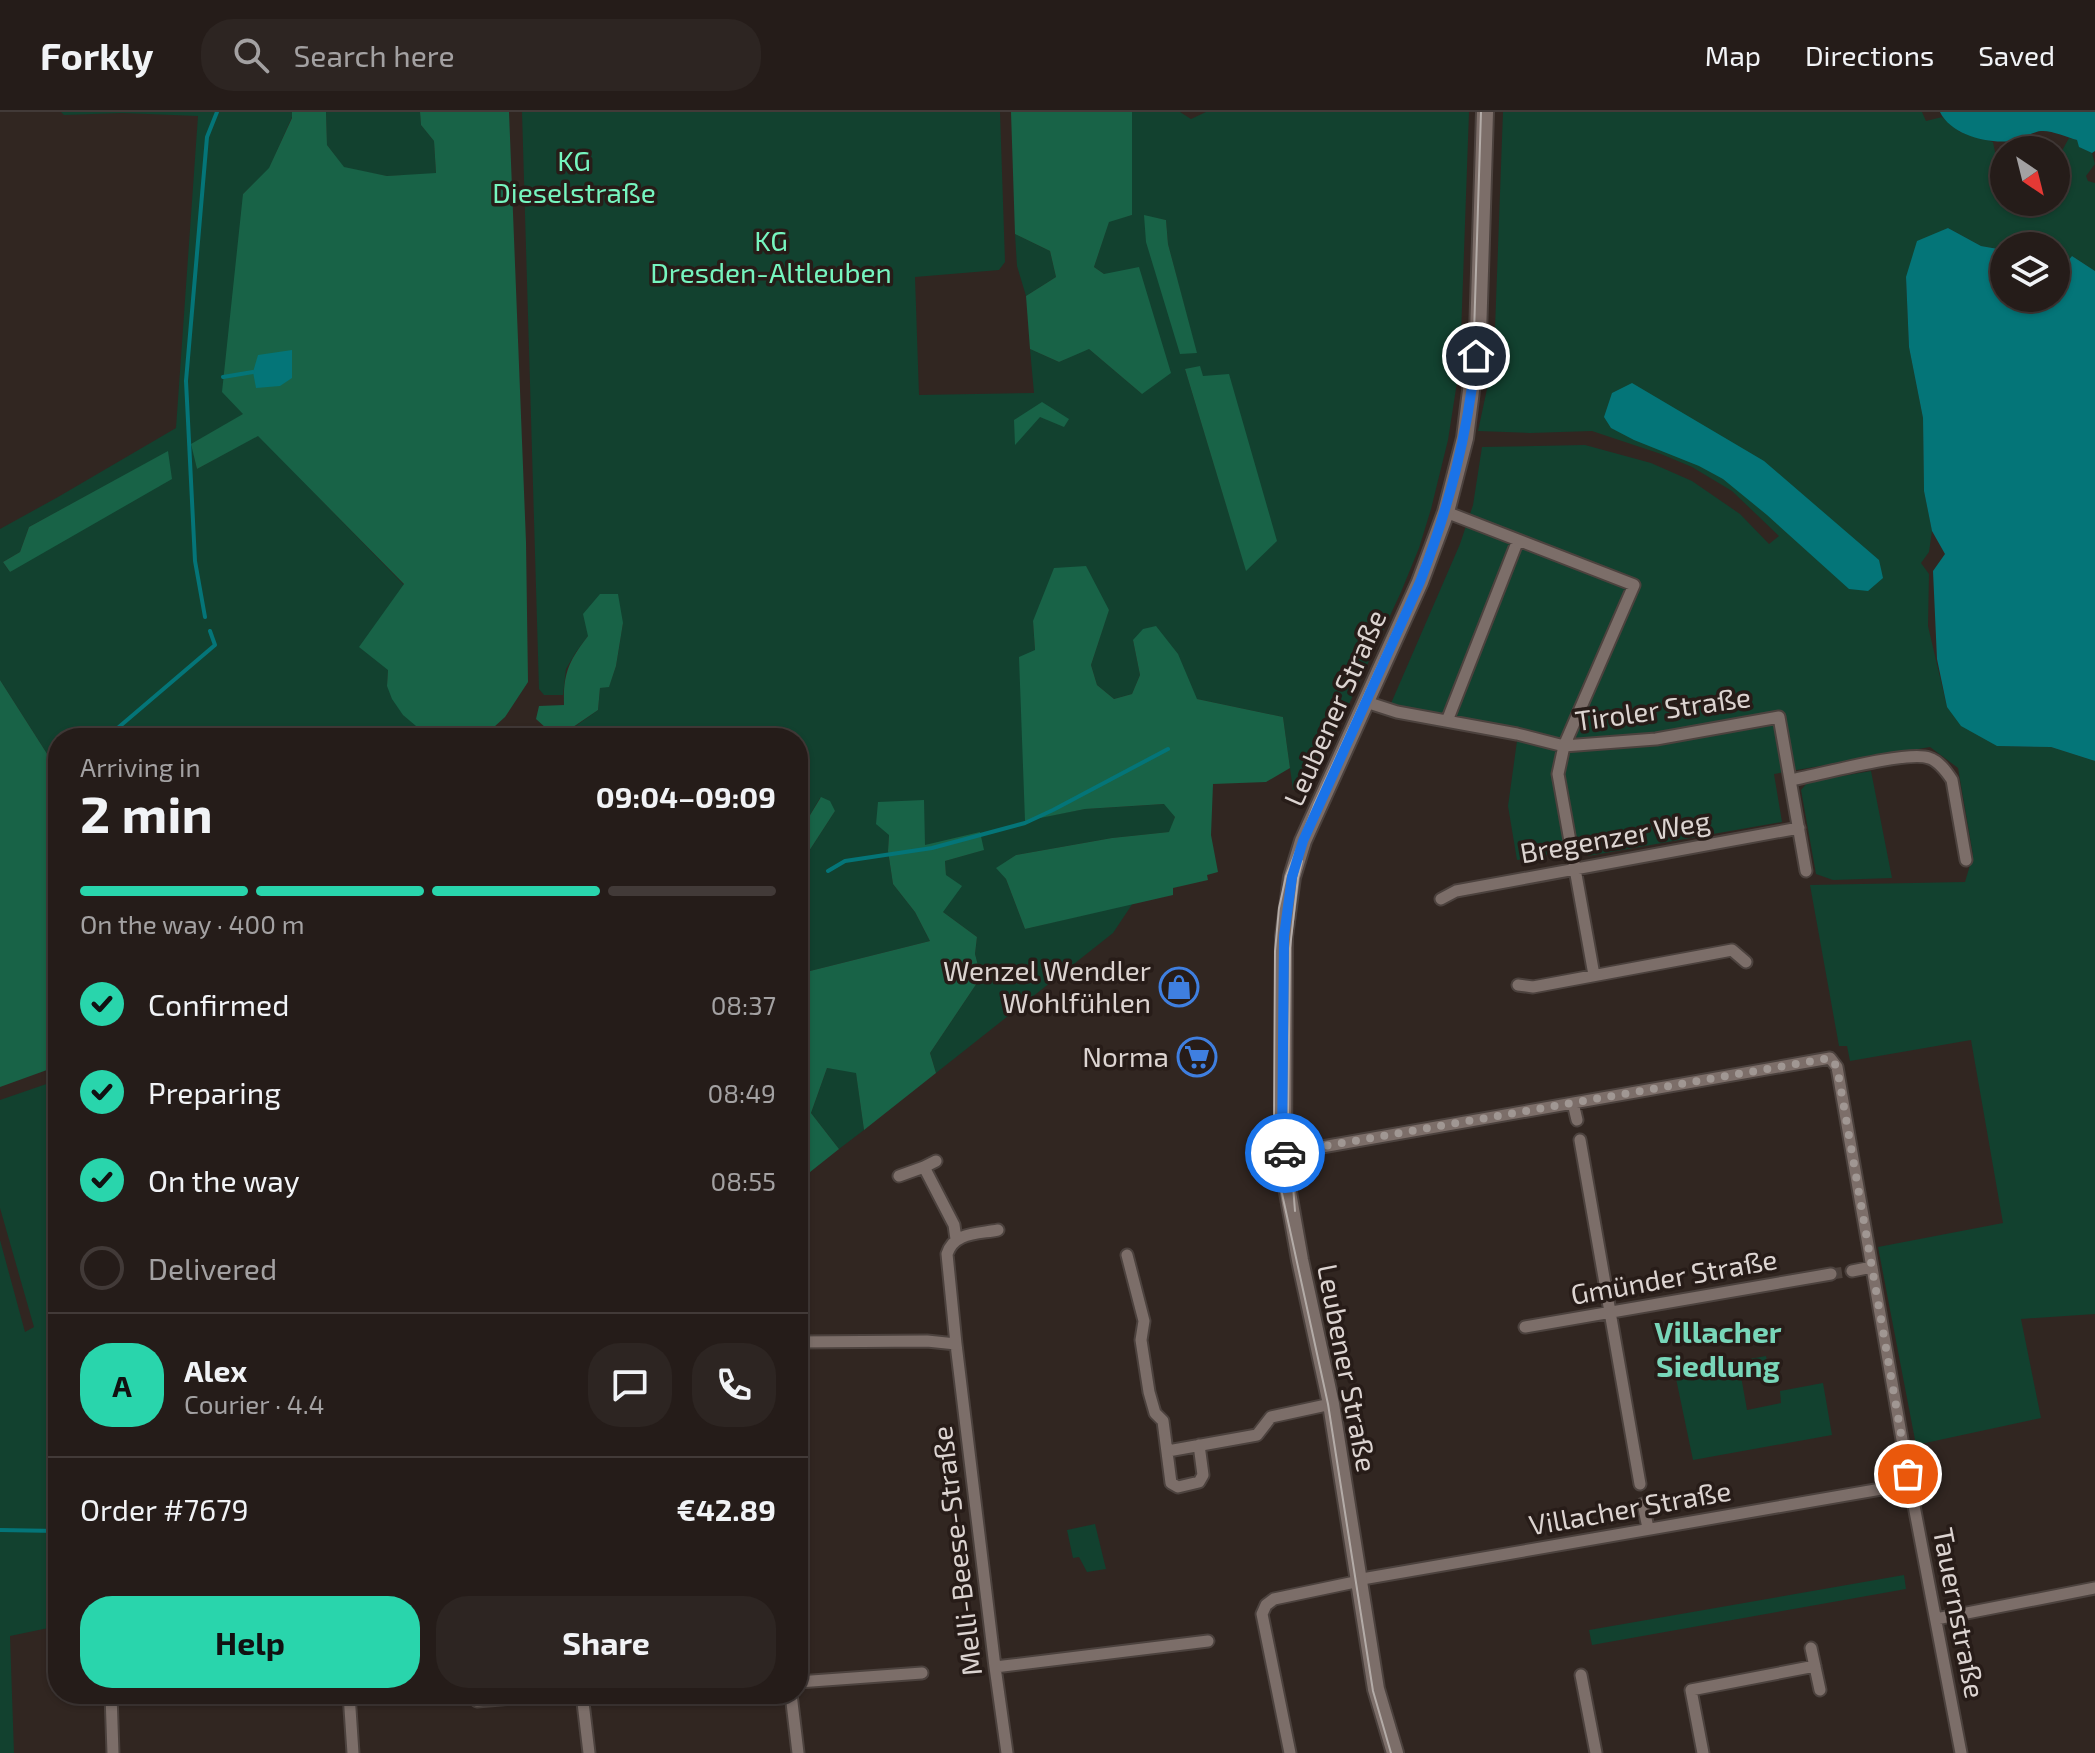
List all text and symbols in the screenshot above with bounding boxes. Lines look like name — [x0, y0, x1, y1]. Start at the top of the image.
search box — [201, 19, 761, 91]
text: Forkly — [40, 32, 153, 78]
icon: search — [229, 33, 273, 77]
text: Search here — [293, 37, 455, 73]
text: Map — [1705, 38, 1761, 72]
text: Directions — [1805, 38, 1934, 72]
text: Saved — [1978, 38, 2055, 72]
north arrow — [1990, 136, 2070, 216]
map controls — [1990, 136, 2070, 312]
park label: KG Dieselstraße — [492, 143, 656, 209]
park label: KG Dresden-Altleuben — [650, 223, 892, 289]
button: layers — [1990, 232, 2070, 312]
pin — [1442, 322, 1510, 390]
icon: home — [1454, 334, 1498, 378]
street label: Leubener Straße — [1276, 604, 1393, 811]
street label: Tiroler Straße — [1573, 679, 1753, 737]
text: Arriving in — [80, 751, 201, 782]
text: 09:04–09:09 — [596, 778, 776, 814]
text: 2 min — [80, 781, 213, 843]
street label: Bregenzer Weg — [1517, 802, 1713, 869]
text: On the way · 400 m — [80, 908, 305, 939]
place label: Wenzel Wendler Wohlfühlen — [943, 953, 1151, 1019]
shop icon: Wenzel Wendler Wohlfühlen — [1158, 966, 1200, 1008]
icon: check — [80, 982, 124, 1026]
text: Confirmed — [148, 986, 289, 1022]
text: 08:37 — [711, 989, 776, 1020]
supermarket icon: Norma — [1176, 1036, 1218, 1078]
place label: Norma — [1082, 1039, 1169, 1073]
icon: check — [80, 1070, 124, 1114]
text: Preparing — [148, 1074, 281, 1110]
text: 08:49 — [708, 1077, 776, 1108]
courier — [1245, 1113, 1325, 1193]
icon: car — [1263, 1131, 1307, 1175]
icon: check — [80, 1158, 124, 1202]
text: On the way — [148, 1162, 300, 1198]
text: 08:55 — [711, 1165, 776, 1196]
street label: Gmünder Straße — [1568, 1241, 1780, 1311]
text: Delivered — [148, 1250, 277, 1286]
street label: Leubener Straße — [1311, 1261, 1385, 1475]
district label: Villacher Siedlung — [1654, 1313, 1782, 1383]
button: chat — [588, 1343, 672, 1427]
button: phone — [692, 1343, 776, 1427]
text: Alex — [184, 1352, 247, 1388]
text: A — [112, 1367, 132, 1403]
text: Courier · 4.4 — [184, 1388, 325, 1419]
street label: Melli-Beese-Straße — [924, 1424, 988, 1678]
pin — [1874, 1440, 1942, 1508]
icon: bag — [1886, 1452, 1930, 1496]
street label: Villacher Straße — [1526, 1473, 1734, 1542]
text: Order #7679 — [80, 1491, 249, 1527]
text: €42.89 — [676, 1491, 776, 1527]
street label: Tauernstraße — [1927, 1525, 1993, 1701]
button: Help — [80, 1596, 420, 1688]
button: Share — [436, 1596, 776, 1688]

